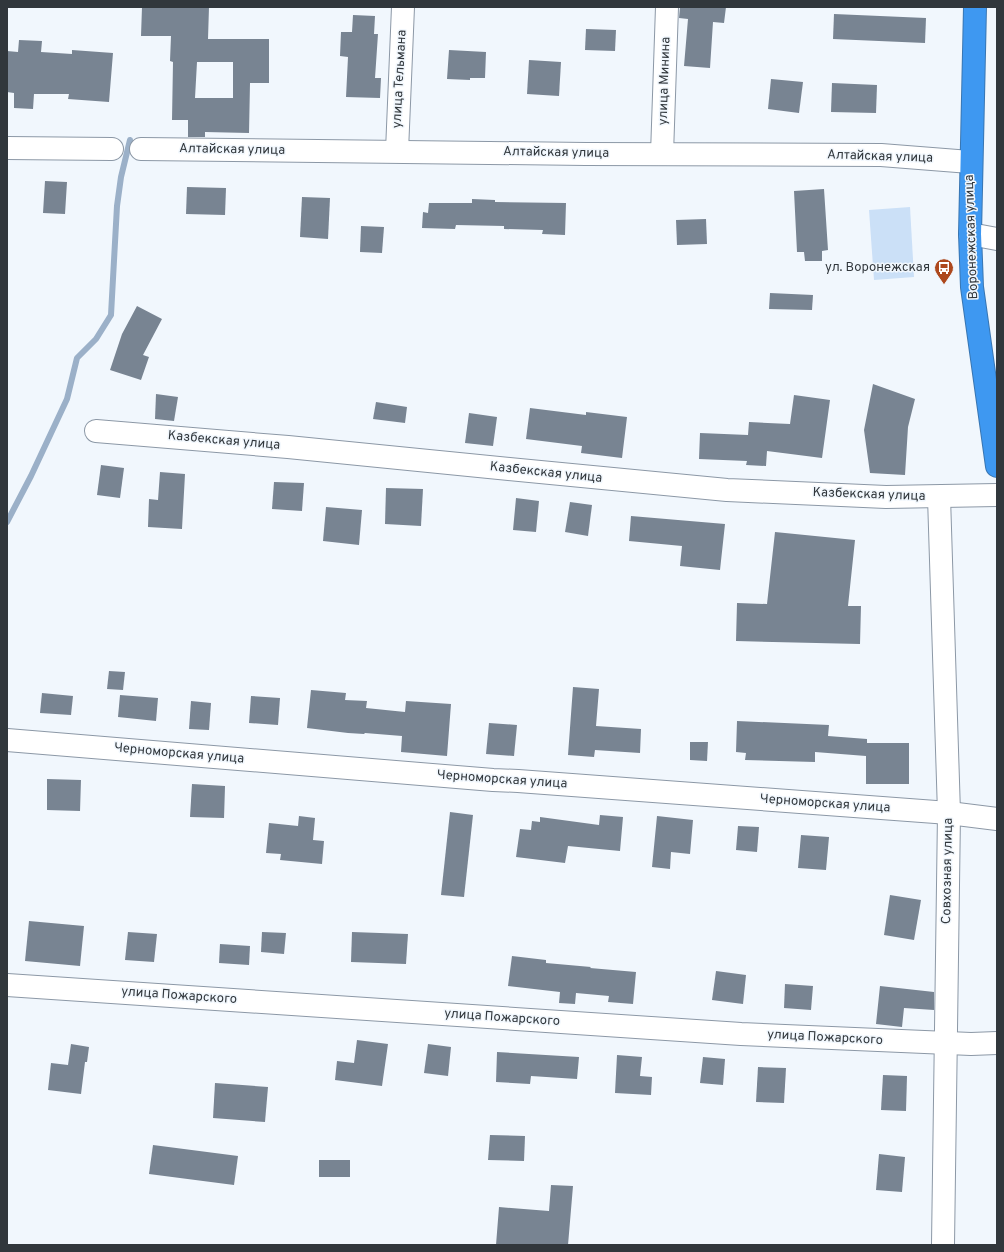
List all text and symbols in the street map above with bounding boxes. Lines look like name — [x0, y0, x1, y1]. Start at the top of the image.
street label: улица Тельмана — [389, 29, 411, 129]
street label: улица Минина — [655, 36, 675, 126]
street label: Алтайская улица — [179, 141, 285, 159]
street label: Алтайская улица — [503, 144, 609, 162]
street label: Алтайская улица — [827, 147, 933, 167]
street label: Воронежская улица — [962, 174, 982, 300]
bus stop icon: ул. Воронежская — [933, 257, 955, 285]
place label: ул. Воронежская — [825, 260, 930, 276]
street label: Казбекская улица — [167, 428, 281, 454]
street label: Казбекская улица — [489, 459, 603, 487]
street label: Казбекская улица — [812, 485, 926, 505]
street label: Черноморская улица — [113, 740, 245, 768]
street label: Черноморская улица — [436, 767, 568, 793]
street label: Черноморская улица — [759, 791, 891, 817]
street label: Совхозная улица — [939, 818, 957, 924]
street label: улица Пожарского — [121, 984, 237, 1008]
street label: улица Пожарского — [444, 1006, 560, 1030]
street label: улица Пожарского — [767, 1027, 883, 1049]

